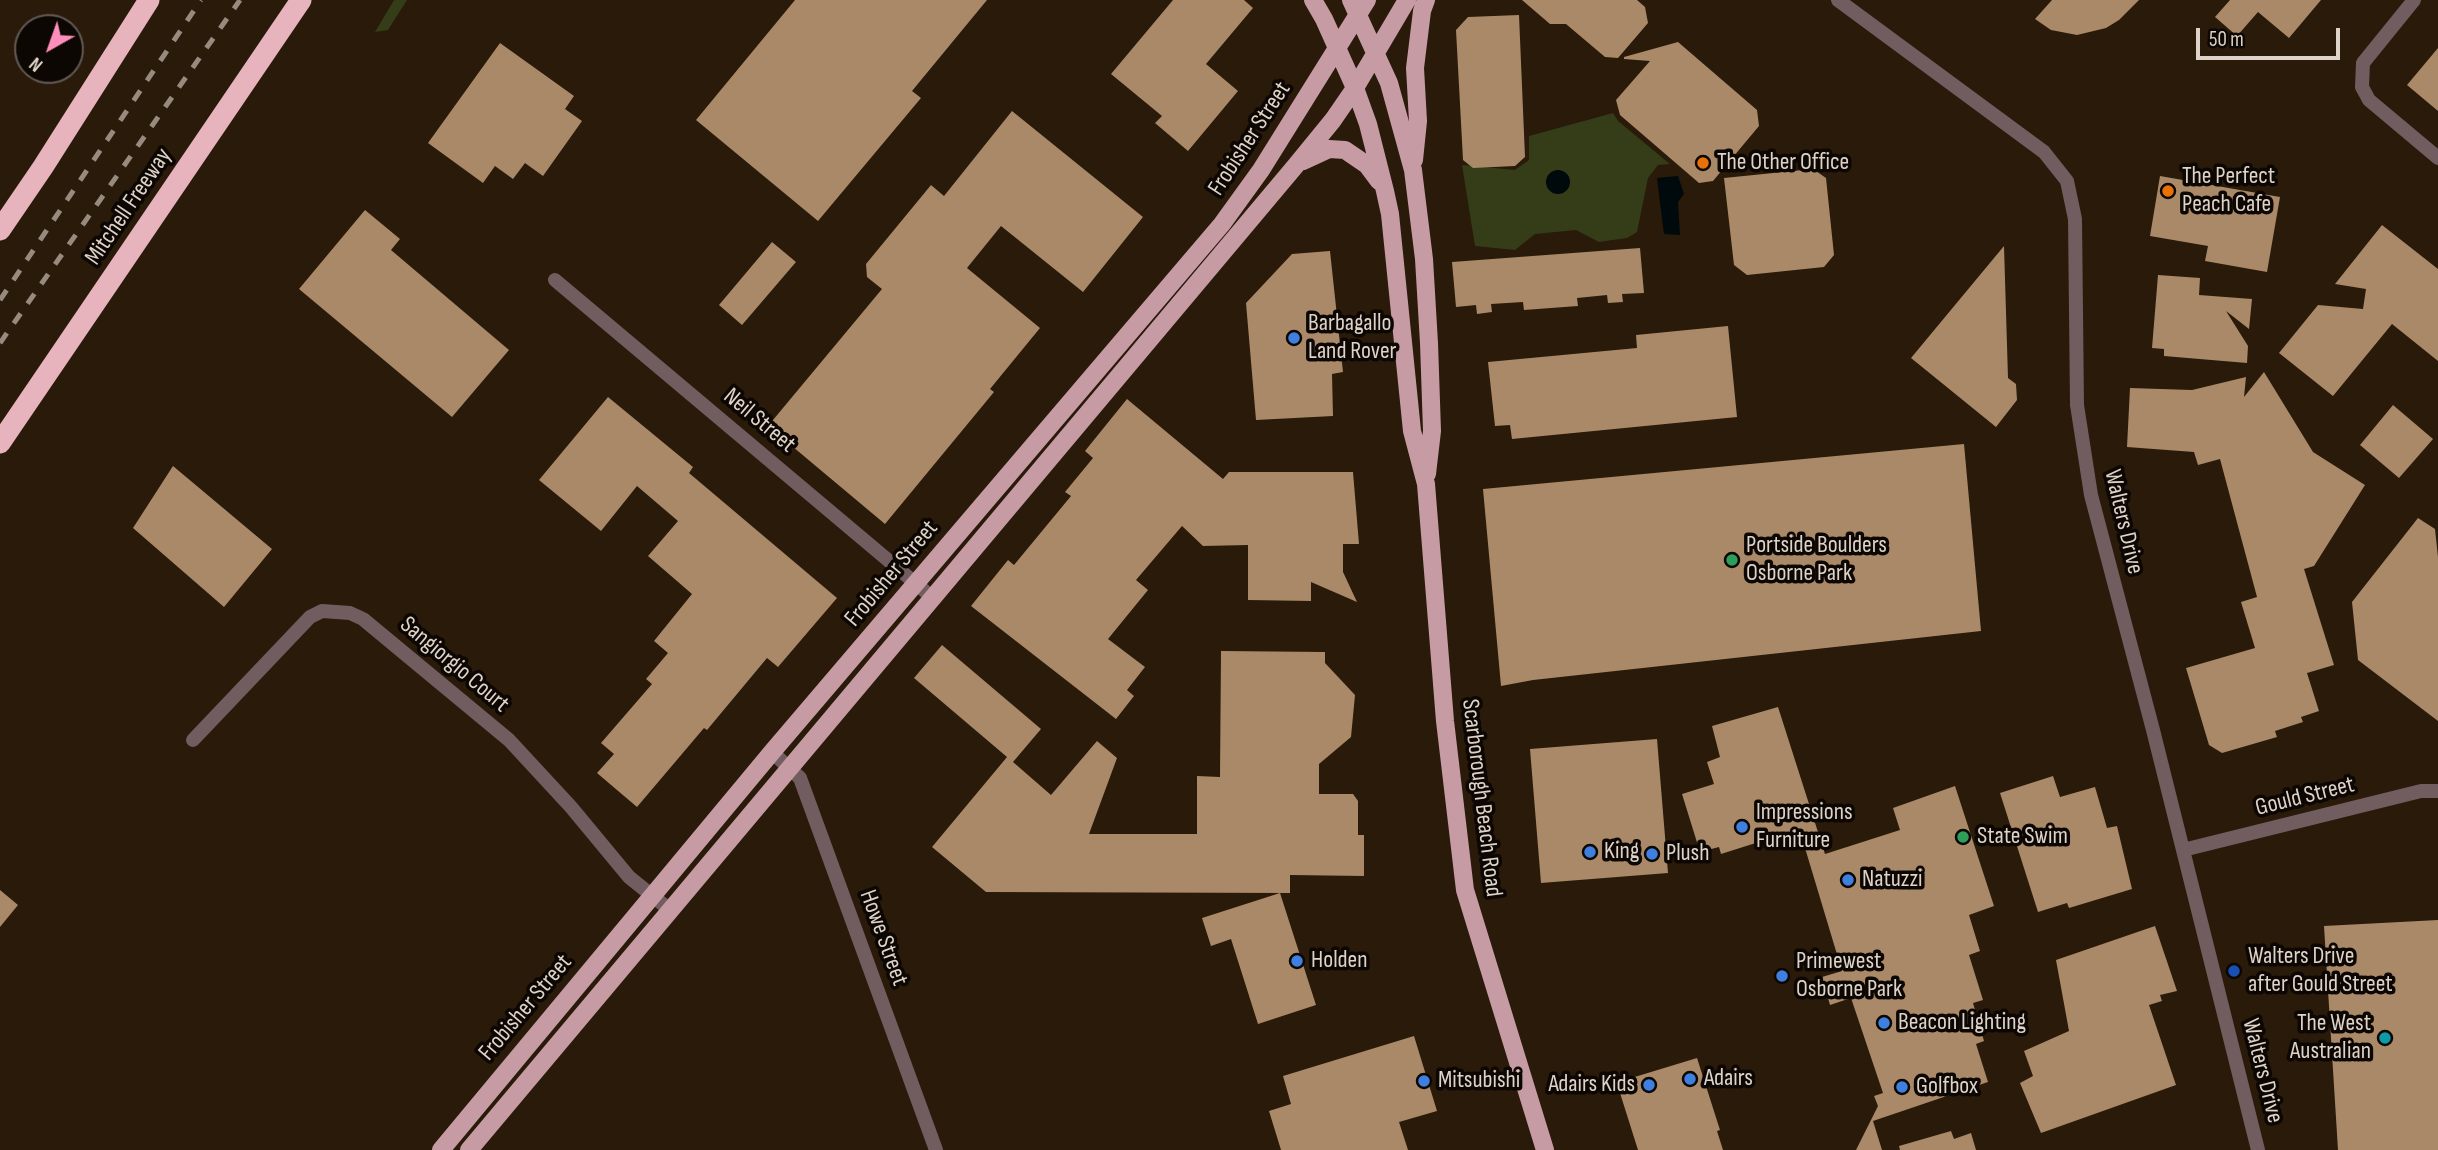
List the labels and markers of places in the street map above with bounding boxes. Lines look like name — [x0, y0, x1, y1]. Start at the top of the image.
place label: The Other Office — [1717, 149, 1849, 177]
marker: The Other Office — [1695, 155, 1711, 171]
place label: The Perfect Peach Cafe — [2182, 163, 2275, 219]
marker: The Perfect Peach Cafe — [2160, 183, 2176, 199]
place label: Barbagallo Land Rover — [1308, 310, 1396, 366]
marker: Barbagallo Land Rover — [1286, 330, 1302, 346]
place label: Portside Boulders Osborne Park — [1746, 532, 1887, 588]
marker: Portside Boulders Osborne Park — [1724, 552, 1740, 568]
place label: Impressions Furniture — [1756, 799, 1853, 855]
marker: Impressions Furniture — [1734, 819, 1750, 835]
place label: State Swim — [1977, 823, 2068, 851]
marker: State Swim — [1955, 829, 1971, 845]
place label: King — [1604, 838, 1639, 866]
place label: Plush — [1666, 840, 1710, 868]
marker: King — [1582, 844, 1598, 860]
marker: Plush — [1644, 846, 1660, 862]
place label: Natuzzi — [1862, 866, 1923, 894]
marker: Natuzzi — [1840, 872, 1856, 888]
place label: Walters Drive after Gould Street — [2248, 943, 2393, 999]
place label: Holden — [1311, 947, 1368, 975]
place label: Primewest Osborne Park — [1796, 948, 1902, 1004]
marker: Holden — [1289, 953, 1305, 969]
marker: Walters Drive after Gould Street — [2226, 963, 2242, 979]
marker: Primewest Osborne Park — [1774, 968, 1790, 984]
place label: Beacon Lighting — [1898, 1009, 2026, 1037]
place label: The West Australian — [2290, 1010, 2371, 1066]
marker: Beacon Lighting — [1876, 1015, 1892, 1031]
marker: The West Australian — [2377, 1030, 2393, 1046]
place label: Adairs — [1704, 1065, 1753, 1093]
place label: Mitsubishi — [1438, 1067, 1520, 1095]
place label: Adairs Kids — [1548, 1071, 1635, 1099]
marker: Adairs — [1682, 1071, 1698, 1087]
marker: Mitsubishi — [1416, 1073, 1432, 1089]
place label: Golfbox — [1916, 1073, 1978, 1101]
marker: Adairs Kids — [1641, 1077, 1657, 1093]
marker: Golfbox — [1894, 1079, 1910, 1095]

